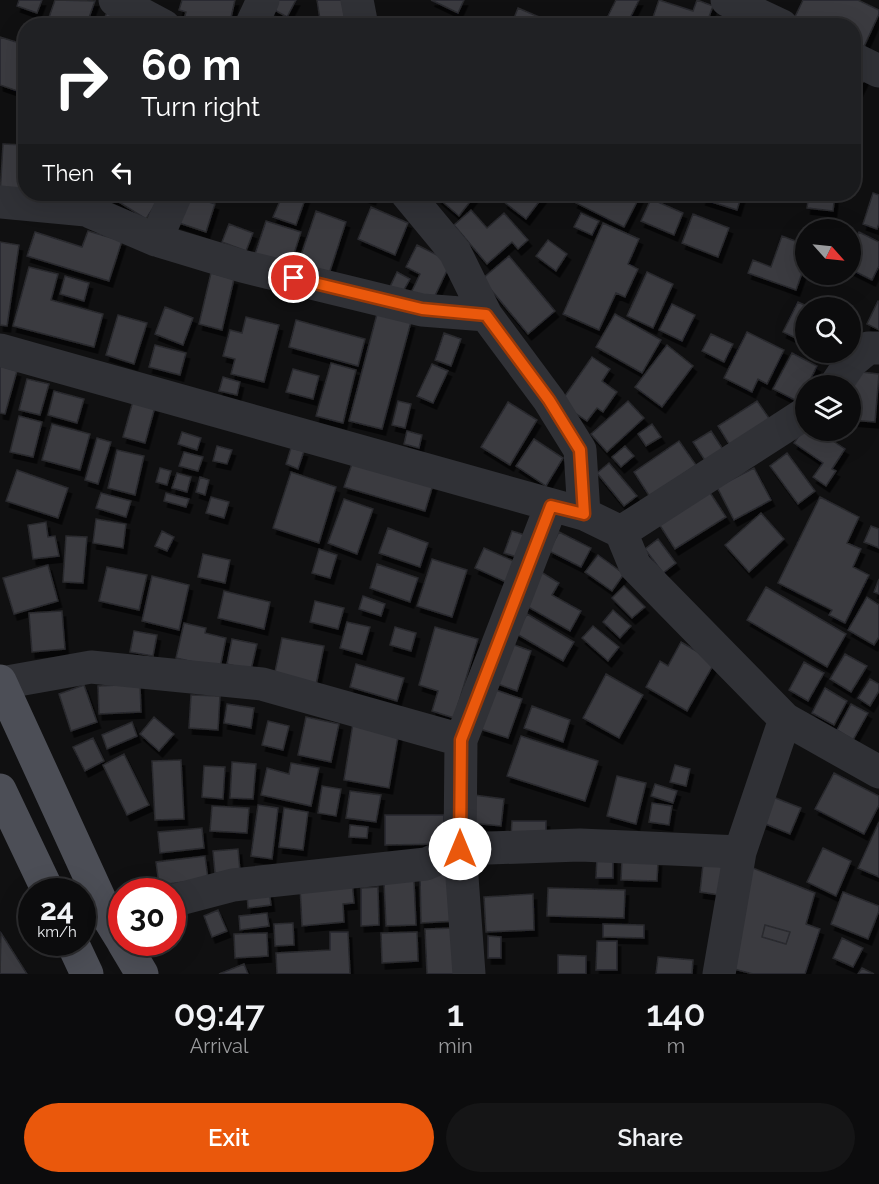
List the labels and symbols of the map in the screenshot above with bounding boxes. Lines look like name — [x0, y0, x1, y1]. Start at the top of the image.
north arrow — [795, 219, 861, 285]
pin — [268, 252, 319, 303]
position arrow — [428, 817, 492, 881]
speed limit sign: 30 — [108, 878, 186, 956]

